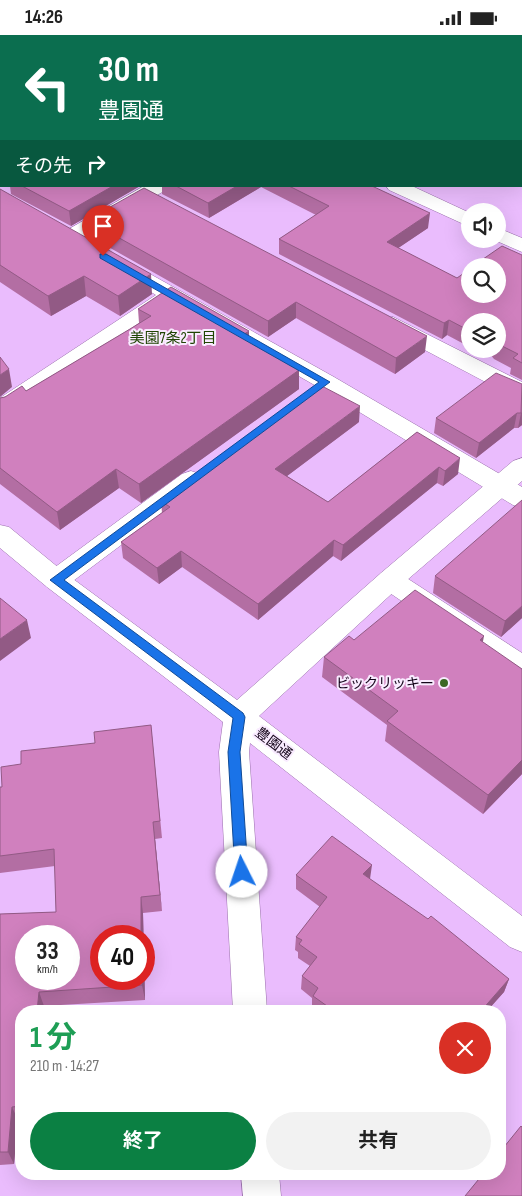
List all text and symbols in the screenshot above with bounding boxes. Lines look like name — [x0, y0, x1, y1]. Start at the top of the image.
text: 14:26 — [25, 6, 63, 29]
text: 30 m — [98, 49, 159, 92]
icon: left — [15, 55, 80, 120]
text: 豊園通 — [98, 98, 164, 125]
icon: right — [82, 150, 110, 178]
text: その先 — [15, 155, 72, 178]
map controls — [461, 203, 506, 358]
button: sound — [461, 203, 506, 248]
pin — [82, 205, 124, 256]
icon: arrive — [89, 212, 117, 240]
button: search — [461, 258, 506, 303]
button: layers — [461, 313, 506, 358]
district label: 美園7条2丁目 — [129, 329, 217, 348]
place label: ビックリッキー — [336, 675, 434, 692]
marker: ビックリッキー — [438, 677, 450, 689]
street label: 豊園通 — [252, 724, 296, 763]
position arrow — [215, 845, 267, 897]
speed limit sign: 40 — [90, 925, 155, 990]
text: 33 — [36, 936, 59, 967]
text: km/h — [37, 962, 58, 977]
text: 1 分 — [30, 1020, 76, 1056]
button: close — [439, 1022, 491, 1074]
text: 210 m · 14:27 — [30, 1057, 99, 1076]
button: 終了 — [30, 1112, 256, 1170]
button: 共有 — [266, 1112, 491, 1170]

